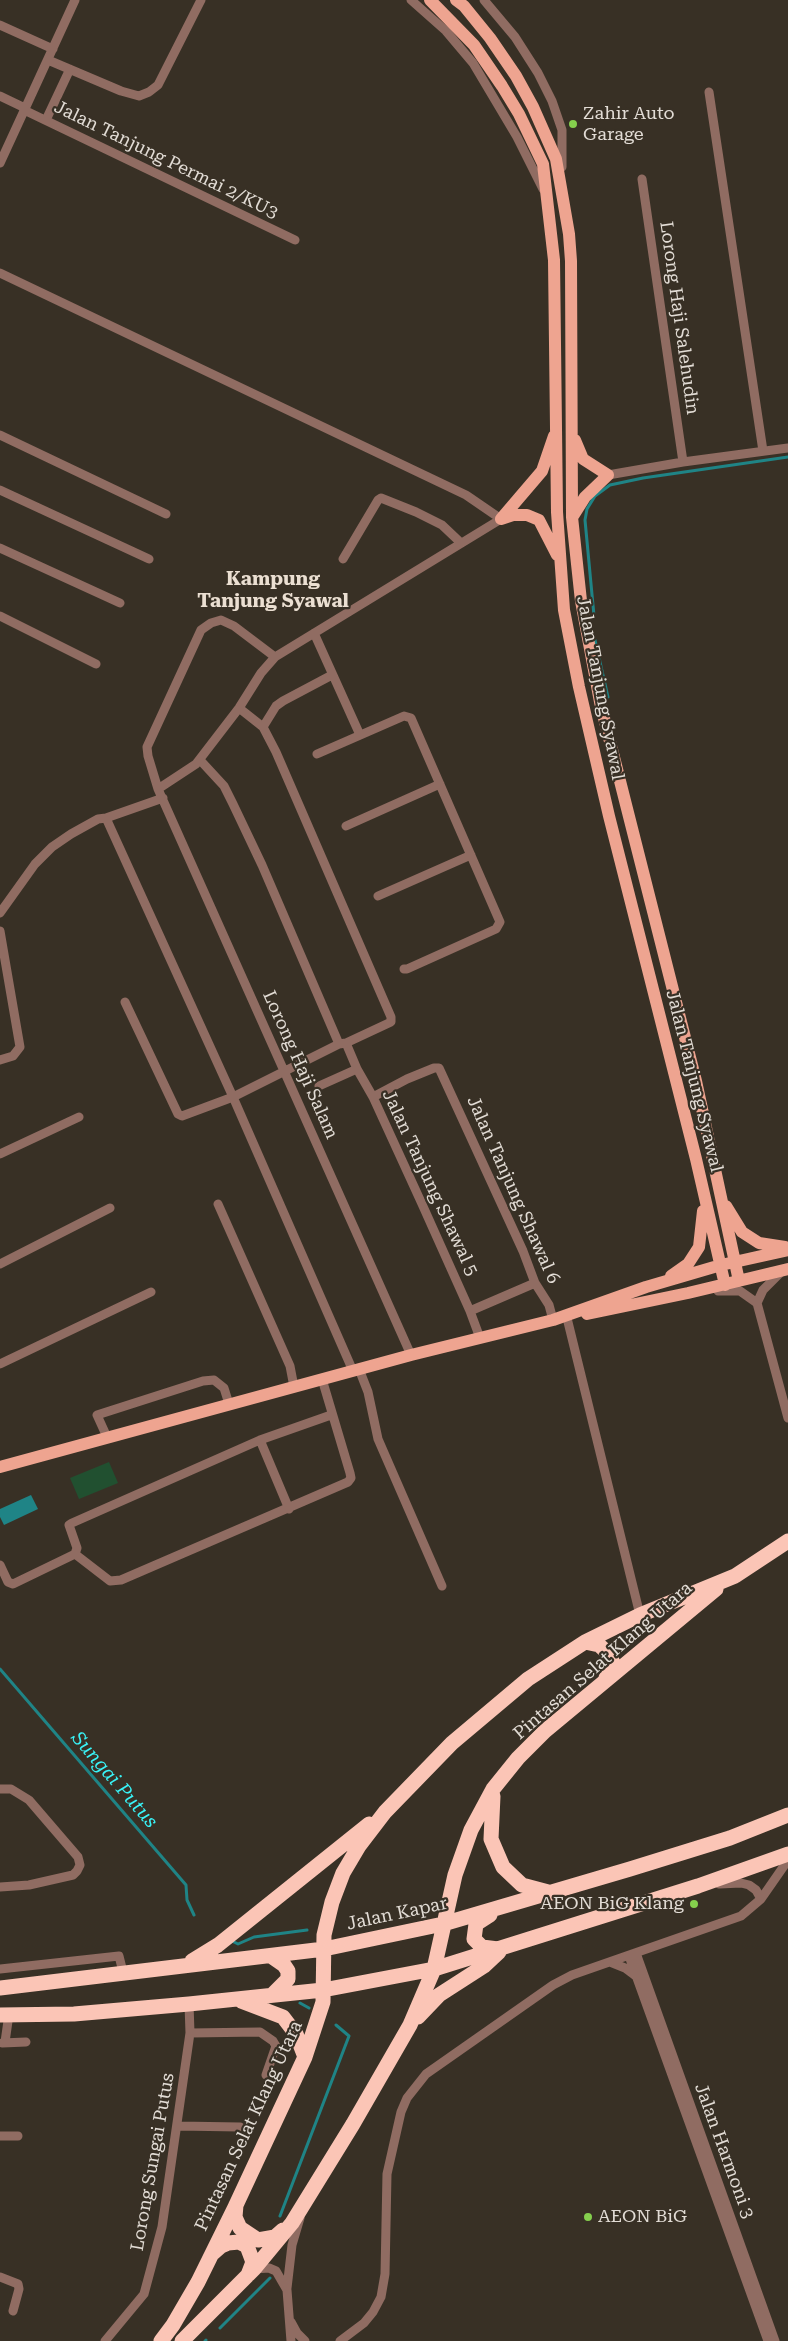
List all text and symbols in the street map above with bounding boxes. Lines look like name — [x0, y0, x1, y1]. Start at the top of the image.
street label: Jalan Tanjung Permai 2/KU3 — [51, 96, 281, 224]
place label: Zahir Auto Garage — [583, 103, 675, 146]
marker: Zahir Auto Garage — [567, 118, 579, 130]
street label: Lorong Haji Salehudin — [655, 220, 703, 416]
district label: Kampung Tanjung Syawal — [197, 568, 349, 612]
street label: Jalan Tanjung Syawal — [572, 594, 628, 782]
street label: Lorong Haji Salam — [258, 988, 342, 1142]
street label: Jalan Tanjung Syawal — [661, 988, 727, 1174]
street label: Jalan Tanjung Shawal 5 — [377, 1086, 483, 1280]
street label: Jalan Tanjung Shawal 6 — [462, 1093, 564, 1287]
street label: Pintasan Selat Klang Utara — [509, 1577, 697, 1745]
water label: Sungai Putus — [66, 1727, 162, 1833]
street label: Jalan Kapar — [345, 1893, 449, 1935]
place label: AEON BiG Klang — [540, 1893, 684, 1915]
marker: AEON BiG Klang — [688, 1898, 700, 1910]
street label: Pintasan Selat Klang Utara — [191, 2017, 307, 2235]
street label: Lorong Sungai Putus — [127, 2071, 179, 2253]
street label: Jalan Harmoni 3 — [690, 2080, 758, 2222]
place label: AEON BiG — [598, 2206, 687, 2228]
marker: AEON BiG — [582, 2211, 594, 2223]

